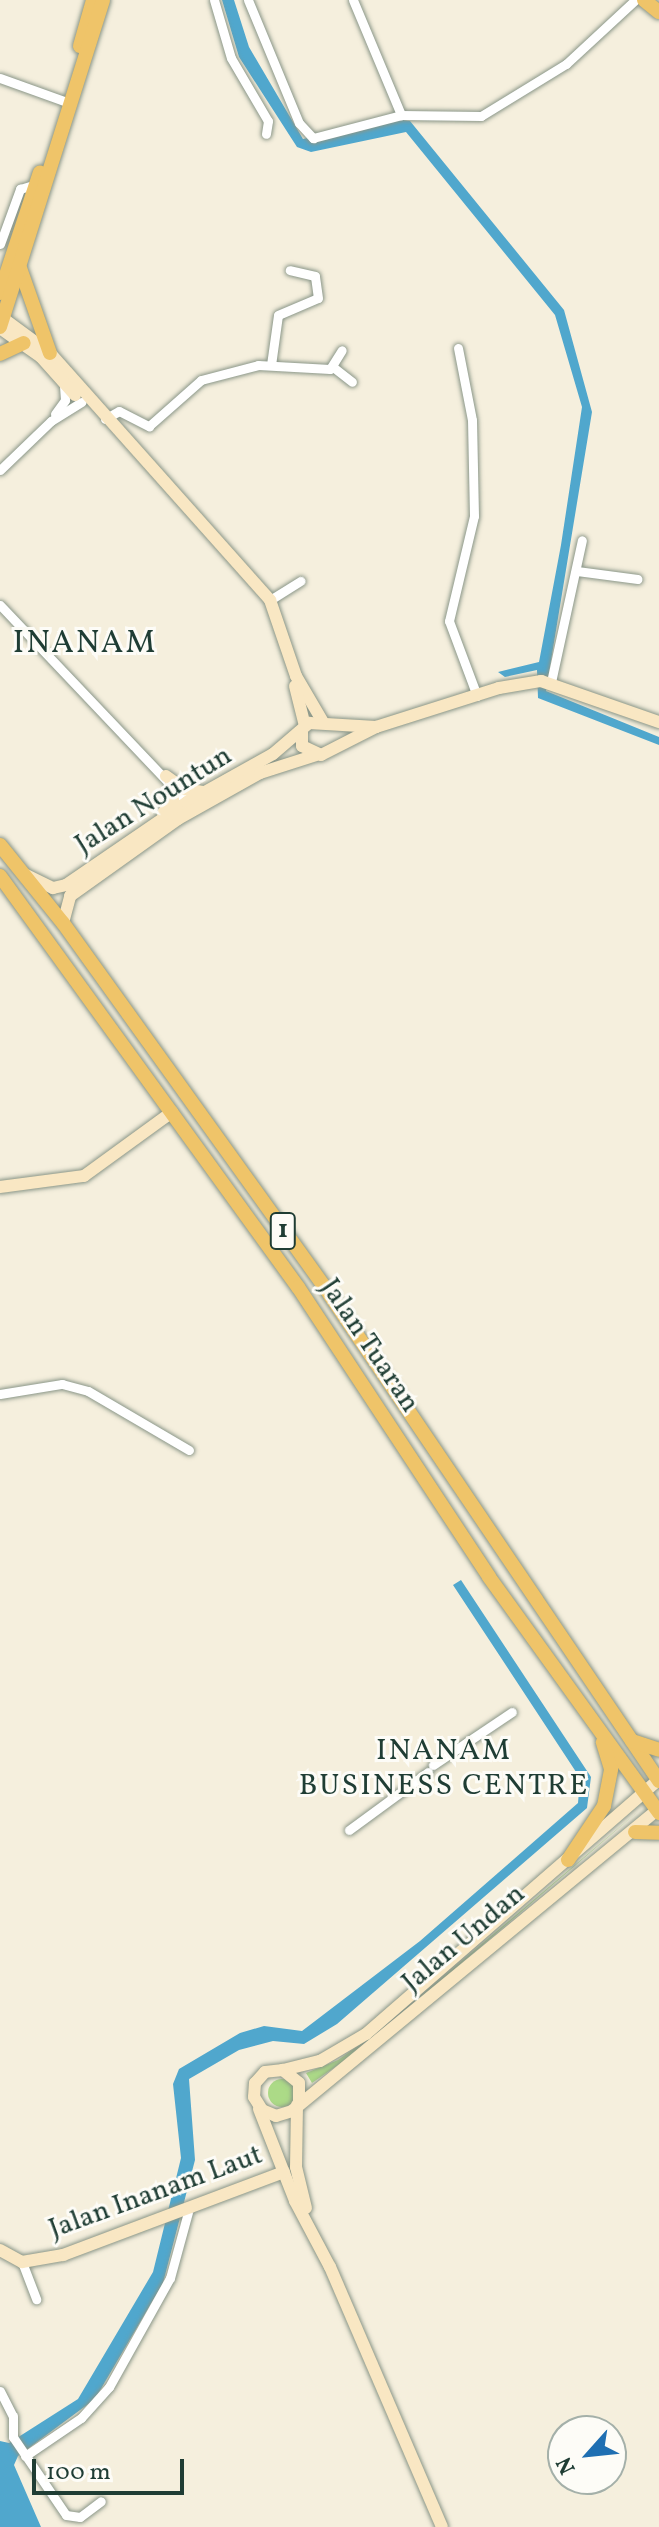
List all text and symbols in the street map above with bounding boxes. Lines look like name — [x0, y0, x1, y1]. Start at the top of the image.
district label: INANAM — [13, 625, 157, 663]
street label: Jalan Nountun — [69, 740, 239, 862]
road number: 1 — [269, 1209, 297, 1253]
street label: Jalan Tuaran — [312, 1272, 426, 1420]
district label: INANAM BUSINESS CENTRE — [299, 1733, 589, 1804]
street label: Jalan Undan — [396, 1878, 532, 2000]
street label: Jalan Inanam Laut — [45, 2139, 267, 2247]
north arrow — [547, 2415, 627, 2495]
scale bar — [36, 2443, 188, 2493]
text: N — [550, 2451, 584, 2479]
text: 100 m — [46, 2456, 111, 2490]

